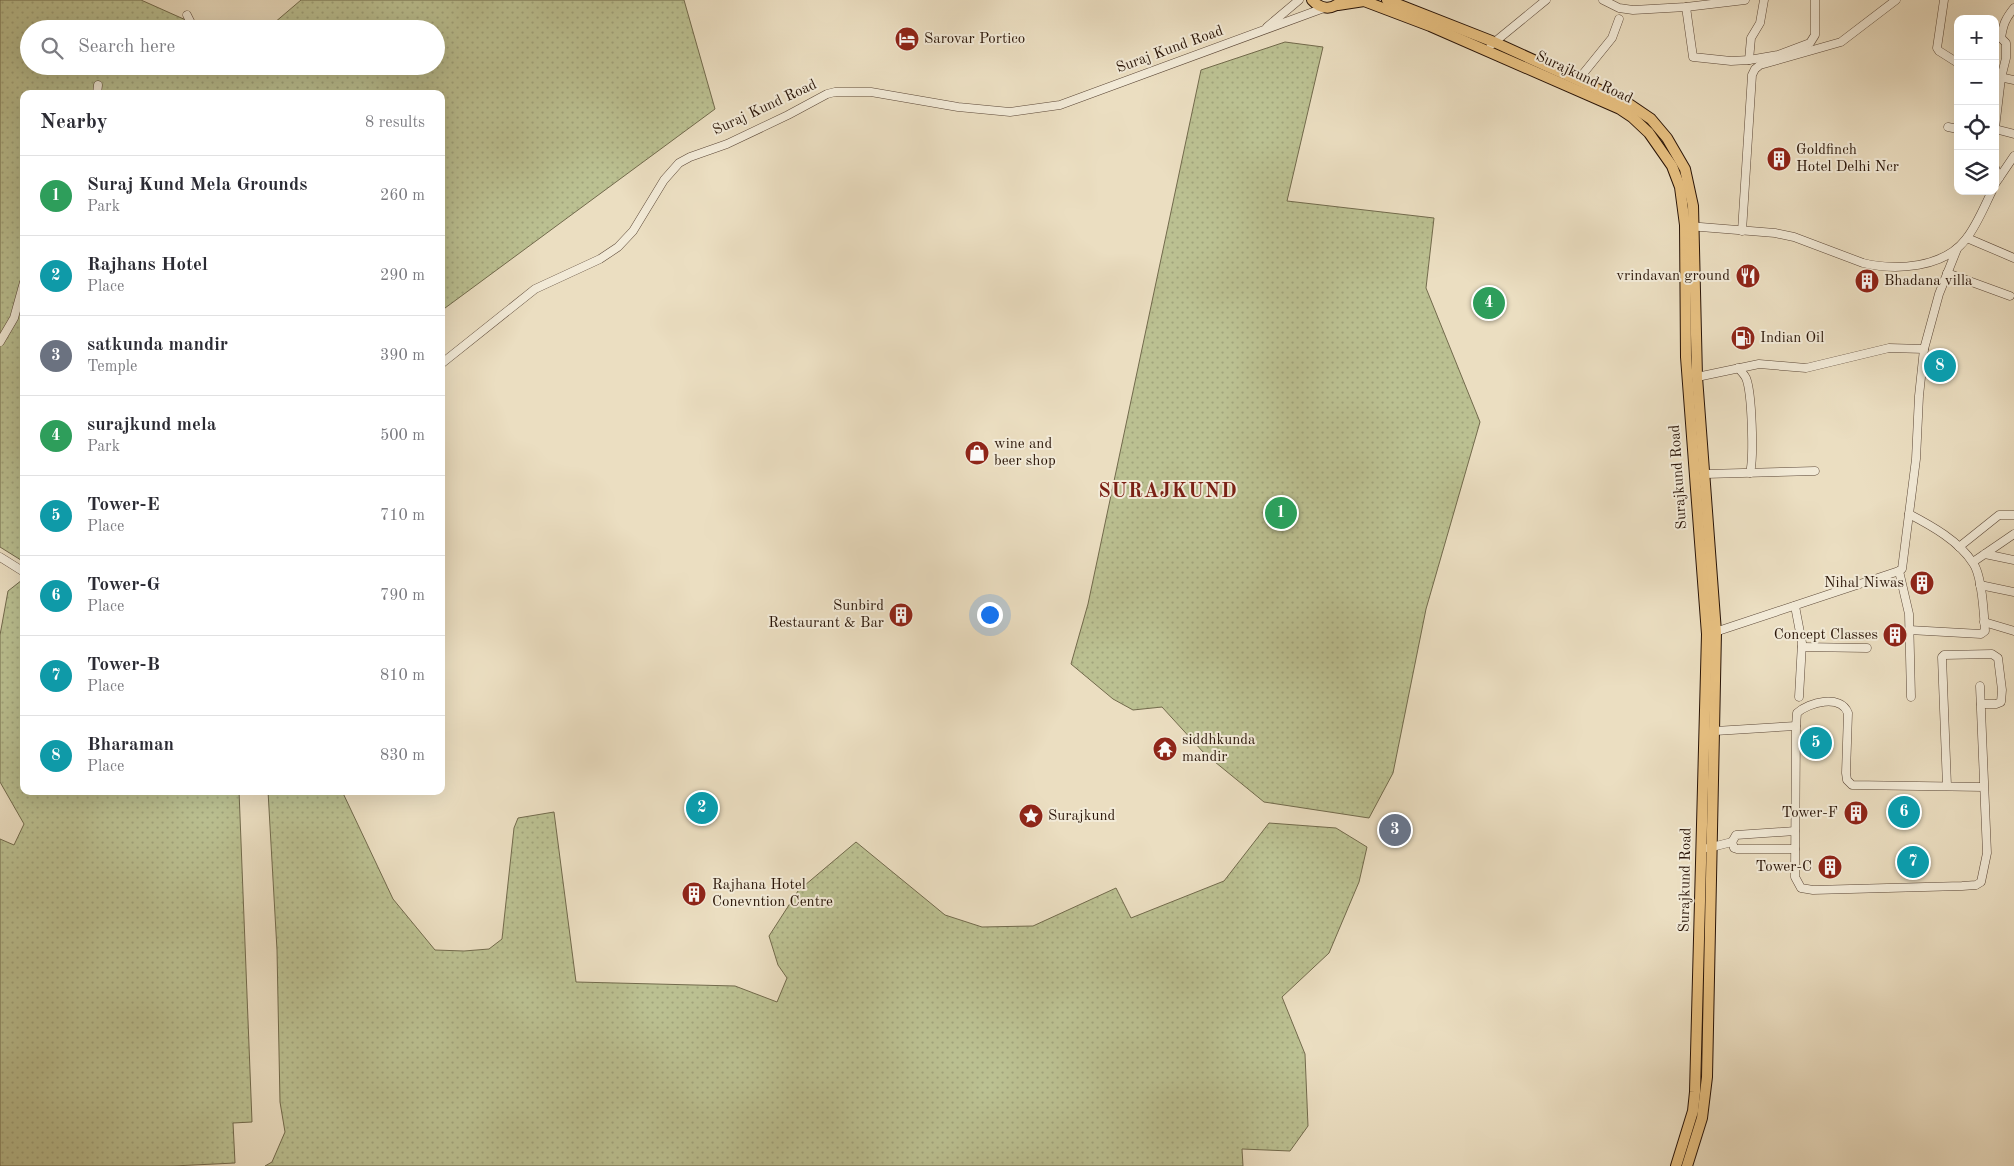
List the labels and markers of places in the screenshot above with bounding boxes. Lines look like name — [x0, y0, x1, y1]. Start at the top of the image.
hotel icon: Sarovar Portico — [894, 26, 920, 52]
place label: Sarovar Portico — [924, 32, 1025, 47]
place label: Goldfinch Hotel Delhi Ncr — [1796, 143, 1899, 175]
building icon: Goldfinch Hotel Delhi Ncr — [1766, 146, 1792, 172]
restaurant icon: vrindavan ground — [1735, 263, 1761, 289]
building icon: Bhadana villa — [1854, 268, 1880, 294]
place label: vrindavan ground — [1616, 269, 1730, 284]
place label: Bhadana villa — [1884, 274, 1973, 289]
pin: 4 — [1473, 284, 1505, 322]
fuel station icon: Indian Oil — [1730, 325, 1756, 351]
place label: Indian Oil — [1760, 331, 1824, 346]
pin: 8 — [1924, 347, 1956, 385]
place label: wine and beer shop — [994, 437, 1056, 469]
shop icon: wine and beer shop — [964, 440, 990, 466]
pin: 1 — [1265, 494, 1297, 532]
building icon: Nihal Niwas — [1909, 570, 1935, 596]
place label: Nihal Niwas — [1824, 576, 1904, 591]
place label: Sunbird Restaurant & Bar — [768, 599, 884, 631]
building icon: Sunbird Restaurant & Bar — [888, 602, 914, 628]
building icon: Concept Classes — [1882, 622, 1908, 648]
place label: Concept Classes — [1774, 628, 1878, 643]
pin: 5 — [1800, 724, 1832, 762]
place label: siddhkunda mandir — [1182, 733, 1256, 765]
temple icon: siddhkunda mandir — [1152, 736, 1178, 762]
pin: 2 — [686, 789, 718, 827]
pin: 6 — [1888, 793, 1920, 831]
building icon: Tower-F — [1843, 800, 1869, 826]
place icon: Surajkund — [1018, 803, 1044, 829]
place label: Tower-F — [1781, 806, 1838, 821]
place label: Surajkund — [1048, 809, 1116, 824]
pin: 3 — [1379, 811, 1411, 849]
pin: 7 — [1897, 843, 1929, 881]
building icon: Tower-C — [1817, 854, 1843, 880]
place label: Tower-C — [1756, 860, 1812, 875]
place label: Rajhana Hotel Conevntion Centre — [712, 878, 833, 910]
building icon: Rajhana Hotel Conevntion Centre — [681, 881, 707, 907]

